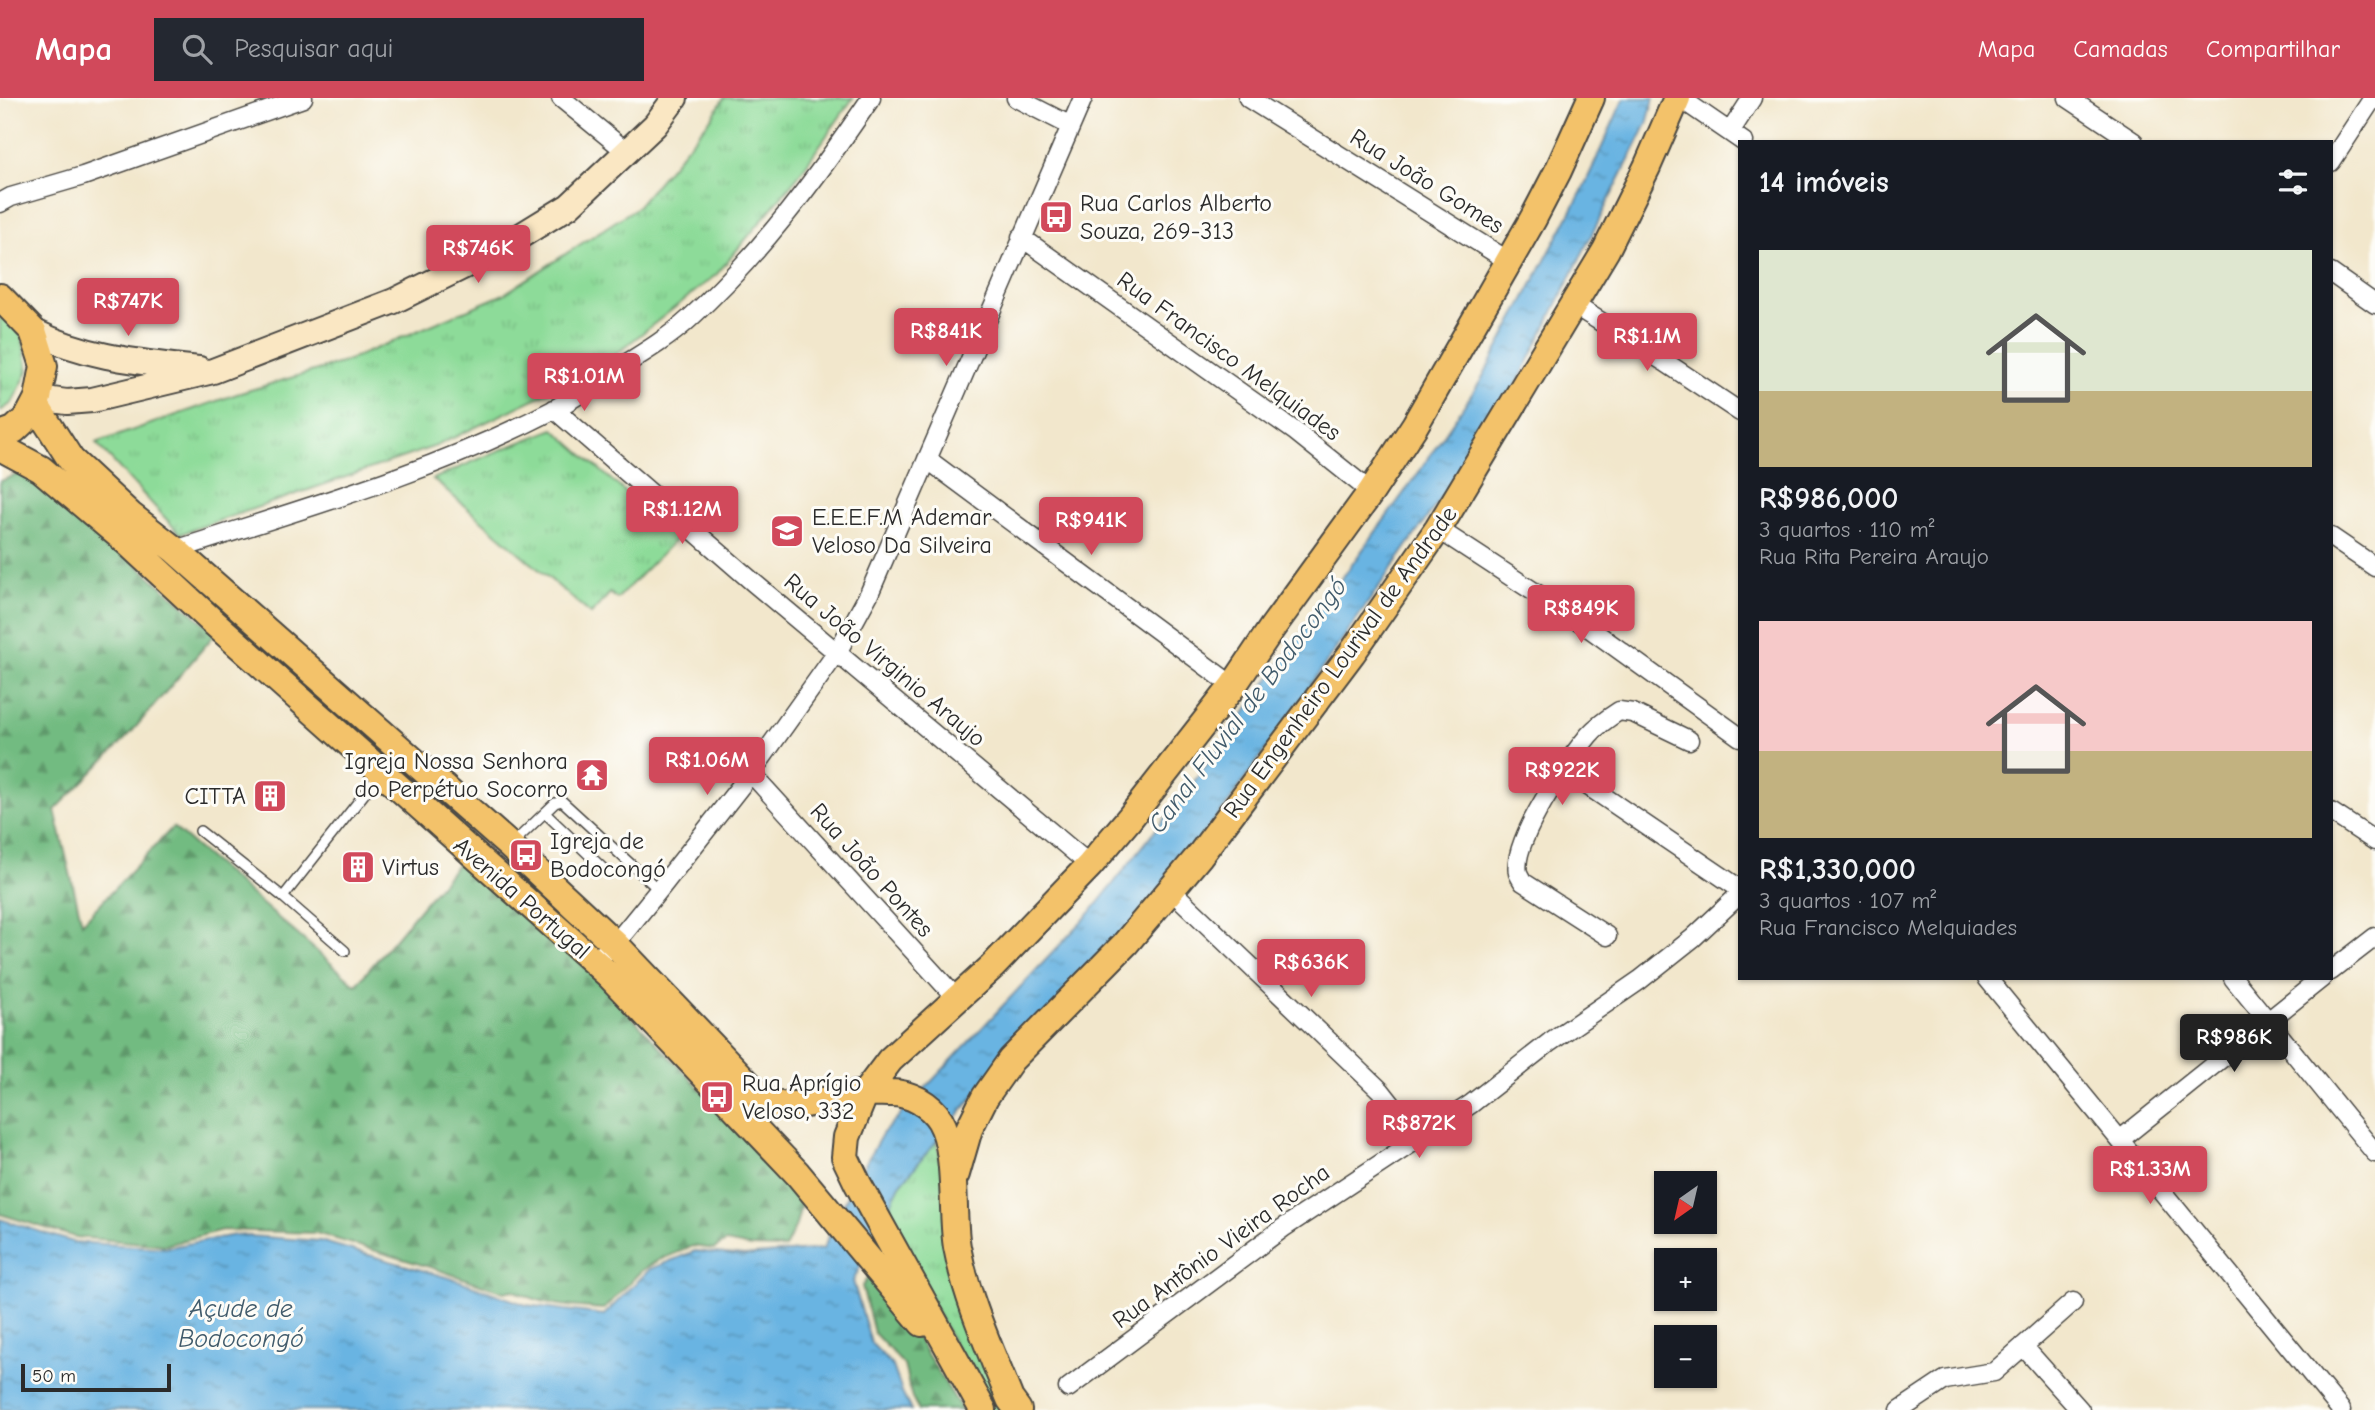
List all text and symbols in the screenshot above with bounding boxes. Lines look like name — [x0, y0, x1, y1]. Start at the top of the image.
search box — [154, 18, 644, 81]
text: Mapa — [35, 30, 112, 68]
icon: search — [178, 30, 216, 68]
text: Pesquisar aqui — [234, 34, 393, 64]
text: Mapa — [1978, 35, 2035, 63]
text: Camadas — [2073, 35, 2168, 63]
text: Compartilhar — [2206, 35, 2340, 63]
street label: Rua João Gomes — [1345, 123, 1509, 239]
icon: filters — [2274, 163, 2312, 201]
text: 14 imóveis — [1759, 165, 1889, 200]
place label: Rua Carlos Alberto Souza, 269-313 — [1080, 189, 1272, 245]
bus stop icon: Rua Carlos Alberto Souza, 269-313 — [1037, 198, 1075, 236]
pin: R$746K — [421, 226, 535, 285]
text: R$746K — [442, 234, 514, 261]
street label: Rua Francisco Melquiades — [1112, 266, 1346, 446]
pin: R$747K — [71, 278, 185, 338]
text: R$747K — [93, 287, 163, 314]
icon: home — [1973, 295, 2099, 421]
pin: R$841K — [889, 308, 1003, 368]
pin: R$1.1M — [1590, 314, 1704, 373]
text: R$841K — [910, 317, 982, 344]
text: R$1.1M — [1613, 322, 1681, 349]
pin: R$1.01M — [519, 354, 649, 413]
text: R$1.01M — [543, 362, 625, 389]
text: R$986,000 — [1759, 481, 1899, 516]
pin: R$1.12M — [617, 486, 747, 546]
text: R$1.12M — [642, 495, 722, 522]
pin: R$941K — [1034, 498, 1148, 557]
street label: Rua Engenheiro Lourival de Andrade — [1217, 501, 1463, 823]
place label: E.E.E.F.M Ademar Veloso Da Silveira — [812, 503, 992, 559]
text: R$941K — [1055, 506, 1127, 533]
school or university icon: E.E.E.F.M Ademar Veloso Da Silveira — [768, 512, 806, 550]
text: 3 quartos · 110 m² — [1759, 516, 1935, 543]
text: Rua Rita Pereira Araujo — [1759, 543, 1989, 570]
street label: Rua João Virginio Araujo — [779, 567, 991, 753]
water label: Canal Fluvial de Bodocongó — [1142, 572, 1354, 839]
pin: R$849K — [1524, 586, 1638, 645]
text: R$849K — [1544, 594, 1618, 621]
icon: home — [1973, 666, 2099, 792]
pin: R$1.06M — [642, 738, 772, 797]
text: R$1.06M — [665, 746, 749, 773]
place label: Igreja Nossa Senhora do Perpétuo Socorro — [345, 747, 568, 803]
pin: R$922K — [1505, 748, 1619, 807]
temple icon: Igreja Nossa Senhora do Perpétuo Socorro — [573, 756, 611, 794]
text: R$922K — [1524, 756, 1600, 783]
building icon: CITTA — [251, 777, 289, 815]
place label: CITTA — [184, 782, 246, 810]
street label: Rua João Pontes — [805, 797, 939, 943]
place label: Igreja de Bodocongó — [550, 827, 666, 883]
street label: Avenida Portugal — [448, 831, 596, 965]
bus stop icon: Igreja de Bodocongó — [507, 836, 545, 874]
building icon: Virtus — [339, 848, 377, 886]
text: R$1,330,000 — [1759, 852, 1916, 887]
place label: Virtus — [382, 853, 439, 881]
text: 3 quartos · 107 m² — [1759, 887, 1936, 914]
text: Rua Francisco Melquiades — [1759, 914, 2017, 941]
pin: R$636K — [1254, 940, 1368, 999]
text: R$636K — [1273, 948, 1349, 975]
pin: R$986K — [2177, 1014, 2291, 1074]
text: R$986K — [2196, 1023, 2272, 1050]
place label: Rua Aprígio Veloso, 332 — [742, 1069, 862, 1125]
bus stop icon: Rua Aprígio Veloso, 332 — [698, 1078, 736, 1116]
pin: R$872K — [1362, 1100, 1476, 1160]
text: R$872K — [1382, 1109, 1456, 1136]
pin: R$1.33M — [2085, 1146, 2215, 1206]
text: R$1.33M — [2109, 1155, 2191, 1182]
street label: Rua Antônio Vieira Rocha — [1107, 1158, 1335, 1334]
north arrow — [1654, 1171, 1717, 1234]
map controls — [1654, 1171, 1717, 1388]
button: + — [1654, 1248, 1717, 1311]
water label: Açude de Bodocongó — [178, 1294, 304, 1354]
button: − — [1654, 1325, 1717, 1388]
scale bar — [21, 1361, 172, 1393]
text: 50 m — [32, 1365, 76, 1387]

